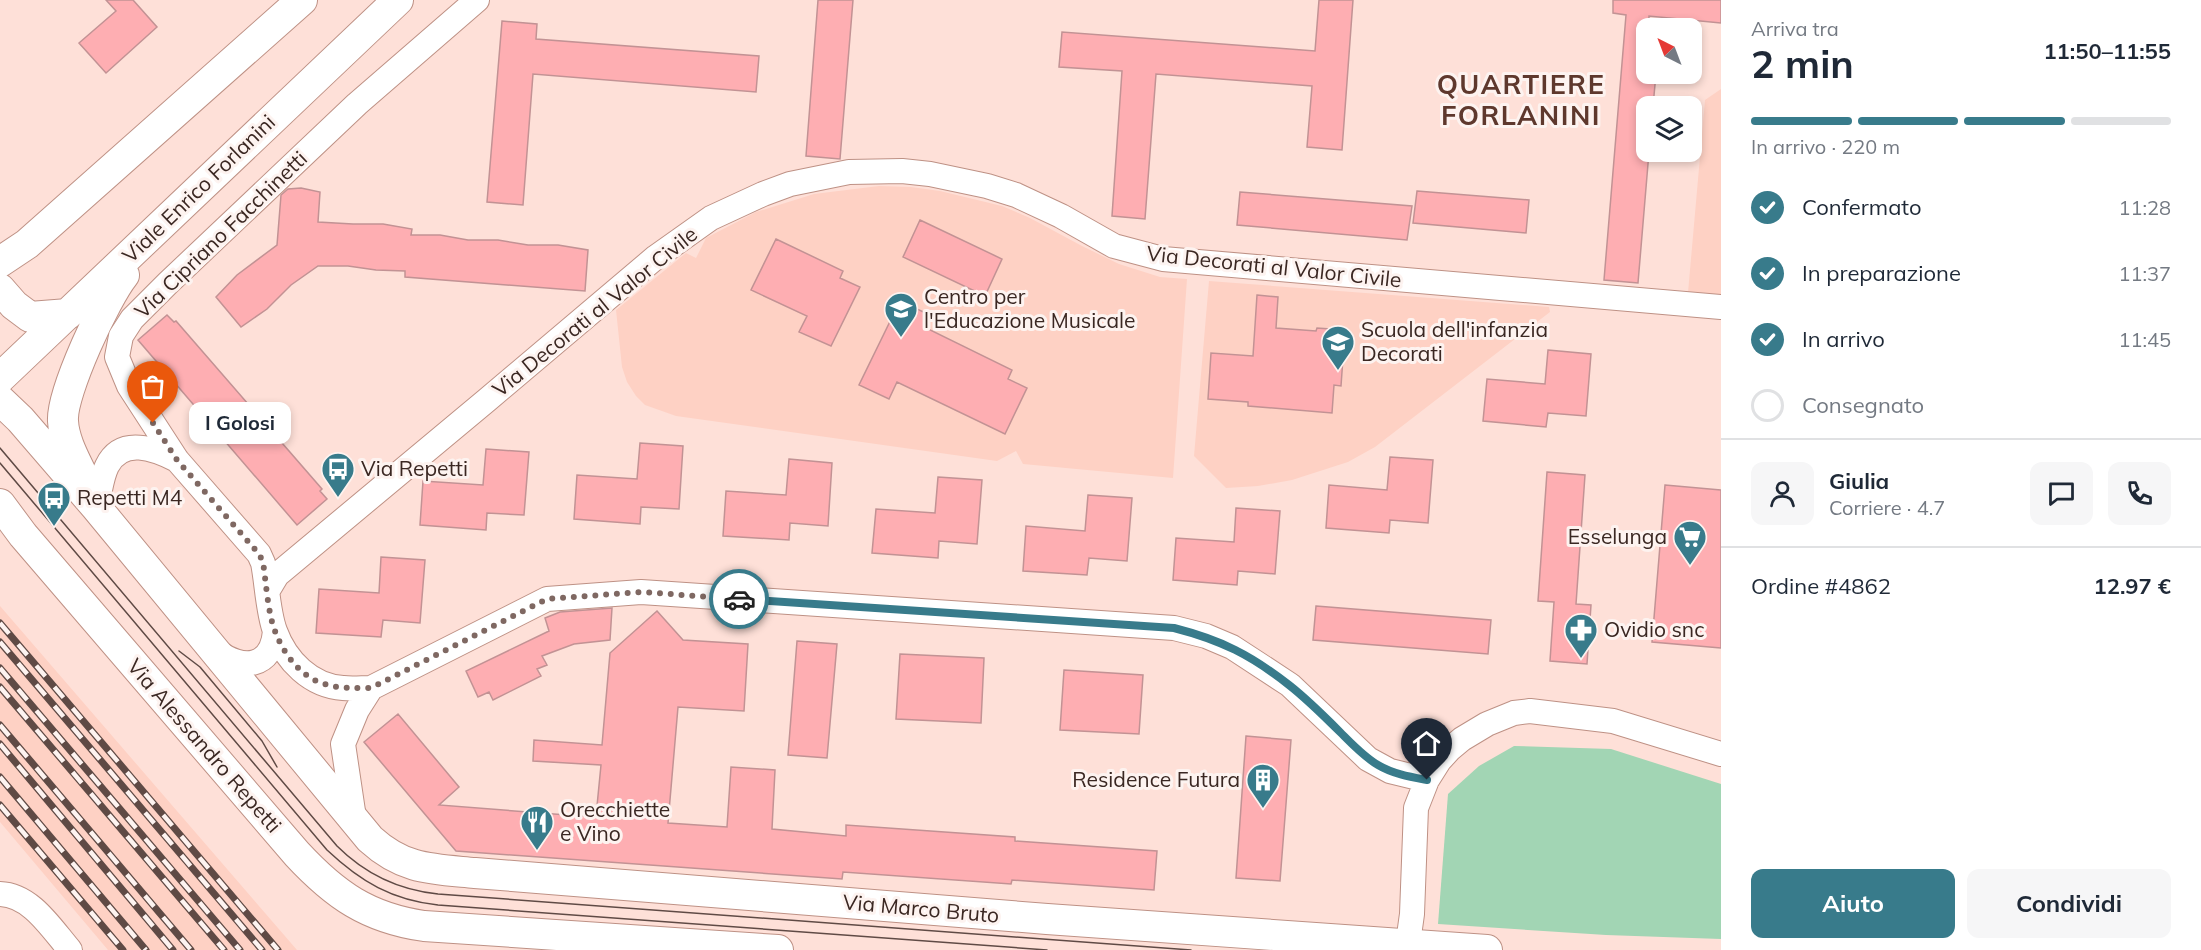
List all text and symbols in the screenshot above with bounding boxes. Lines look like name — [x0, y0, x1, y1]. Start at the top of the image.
text: Arriva tra — [1751, 16, 1839, 41]
north arrow — [1636, 18, 1702, 84]
map controls — [1636, 18, 1702, 162]
text: 11:50–11:55 — [2043, 37, 2171, 65]
text: 2 min — [1751, 39, 1854, 88]
district label: QUARTIERE FORLANINI — [1437, 67, 1605, 132]
button: layers — [1636, 96, 1702, 162]
street label: Viale Enrico Forlanini — [117, 109, 280, 268]
text: In arrivo · 220 m — [1751, 134, 1900, 159]
street label: Via Cipriano Facchinetti — [129, 145, 312, 323]
icon: check — [1751, 191, 1784, 224]
text: Confermato — [1802, 193, 1921, 221]
text: 11:28 — [2118, 195, 2171, 220]
street label: Via Decorati al Valor Civile — [487, 221, 702, 402]
street label: Via Decorati al Valor Civile — [1145, 240, 1403, 292]
icon: check — [1751, 257, 1784, 290]
text: In preparazione — [1802, 259, 1961, 287]
text: 11:37 — [2118, 261, 2171, 286]
place label: Centro per l'Educazione Musicale — [924, 283, 1136, 333]
school or university icon: Centro per l'Educazione Musicale — [883, 291, 919, 338]
place label: Scuola dell'infanzia Decorati — [1361, 316, 1548, 366]
icon: check — [1751, 323, 1784, 356]
school or university icon: Scuola dell'infanzia Decorati — [1320, 324, 1356, 371]
text: In arrivo — [1802, 325, 1885, 353]
text: 11:45 — [2118, 327, 2171, 352]
pin — [127, 361, 178, 423]
icon: bag — [136, 370, 169, 403]
text: Consegnato — [1802, 391, 1924, 419]
callout: I Golosi — [189, 402, 291, 444]
text: I Golosi — [205, 410, 275, 435]
bus stop icon: Via Repetti — [320, 451, 356, 498]
place label: Via Repetti — [361, 455, 468, 481]
button: person — [1751, 462, 1814, 525]
button: chat — [2030, 462, 2093, 525]
button: phone — [2108, 462, 2171, 525]
text: Giulia — [1829, 467, 1889, 495]
bus stop icon: Repetti M4 — [36, 480, 72, 527]
place label: Repetti M4 — [77, 484, 183, 510]
text: Corriere · 4.7 — [1829, 495, 1945, 520]
supermarket icon: Esselunga — [1672, 519, 1708, 566]
place label: Esselunga — [1568, 523, 1667, 549]
courier — [709, 569, 769, 629]
text: Ordine #4862 — [1751, 572, 1891, 600]
text: 12.97 € — [2094, 572, 2171, 600]
icon: car — [723, 583, 756, 616]
pharmacy icon: Ovidio snc — [1563, 612, 1599, 659]
place label: Ovidio snc — [1604, 616, 1705, 642]
street label: Via Alessandro Repetti — [122, 653, 287, 838]
pin — [1401, 718, 1452, 780]
icon: home — [1410, 727, 1443, 760]
building icon: Residence Futura — [1245, 762, 1281, 809]
place label: Residence Futura — [1072, 766, 1240, 792]
place label: Orecchiette e Vino — [560, 796, 670, 846]
restaurant icon: Orecchiette e Vino — [519, 804, 555, 851]
button: Aiuto — [1751, 869, 1955, 938]
button: Condividi — [1967, 869, 2171, 938]
street label: Via Marco Bruto — [842, 888, 1000, 928]

